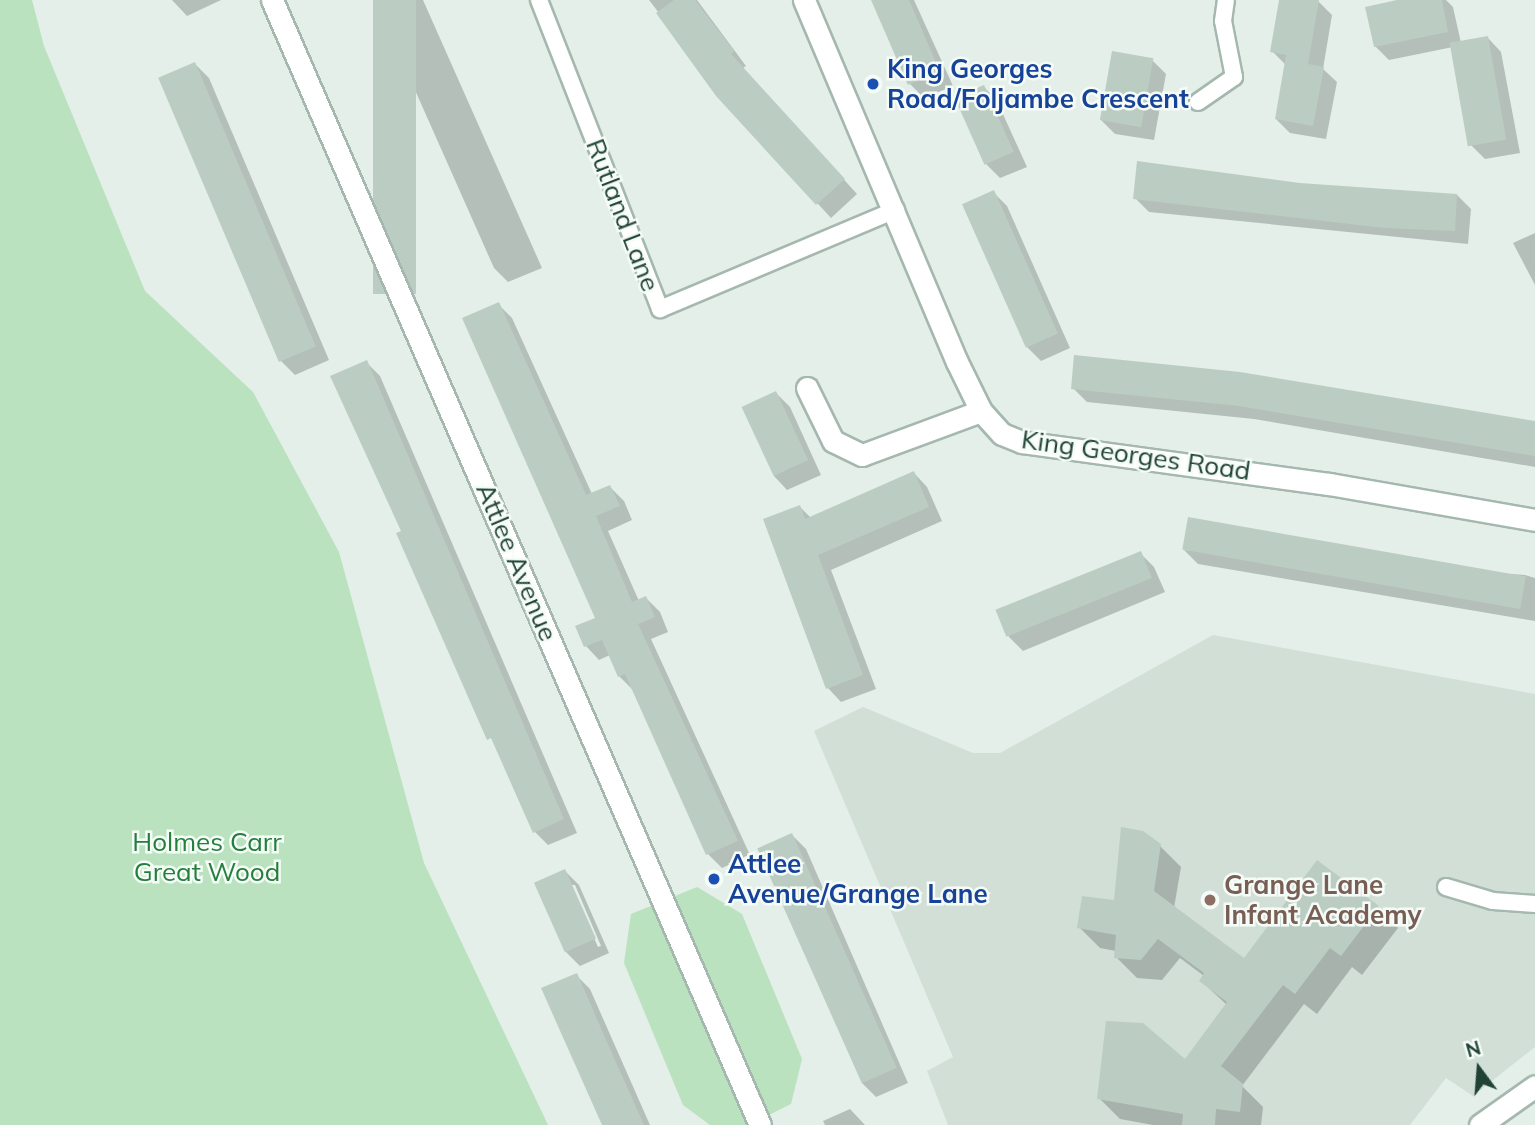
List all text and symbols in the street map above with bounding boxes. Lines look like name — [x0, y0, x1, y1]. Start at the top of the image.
place label: King Georges Road/Foljambe Crescent — [887, 53, 1189, 114]
marker: King Georges Road/Foljambe Crescent — [865, 76, 881, 92]
street label: Rutland Lane — [580, 134, 666, 296]
street label: King Georges Road — [1020, 423, 1252, 487]
street label: Attlee Avenue — [470, 478, 564, 646]
park label: Holmes Carr Great Wood — [132, 826, 282, 888]
place label: Attlee Avenue/Grange Lane — [728, 848, 988, 910]
place label: Grange Lane Infant Academy — [1224, 869, 1422, 931]
marker: Attlee Avenue/Grange Lane — [706, 871, 722, 887]
marker: Grange Lane Infant Academy — [1202, 892, 1218, 908]
north arrow — [1444, 1034, 1514, 1104]
text: N — [1463, 1035, 1483, 1062]

